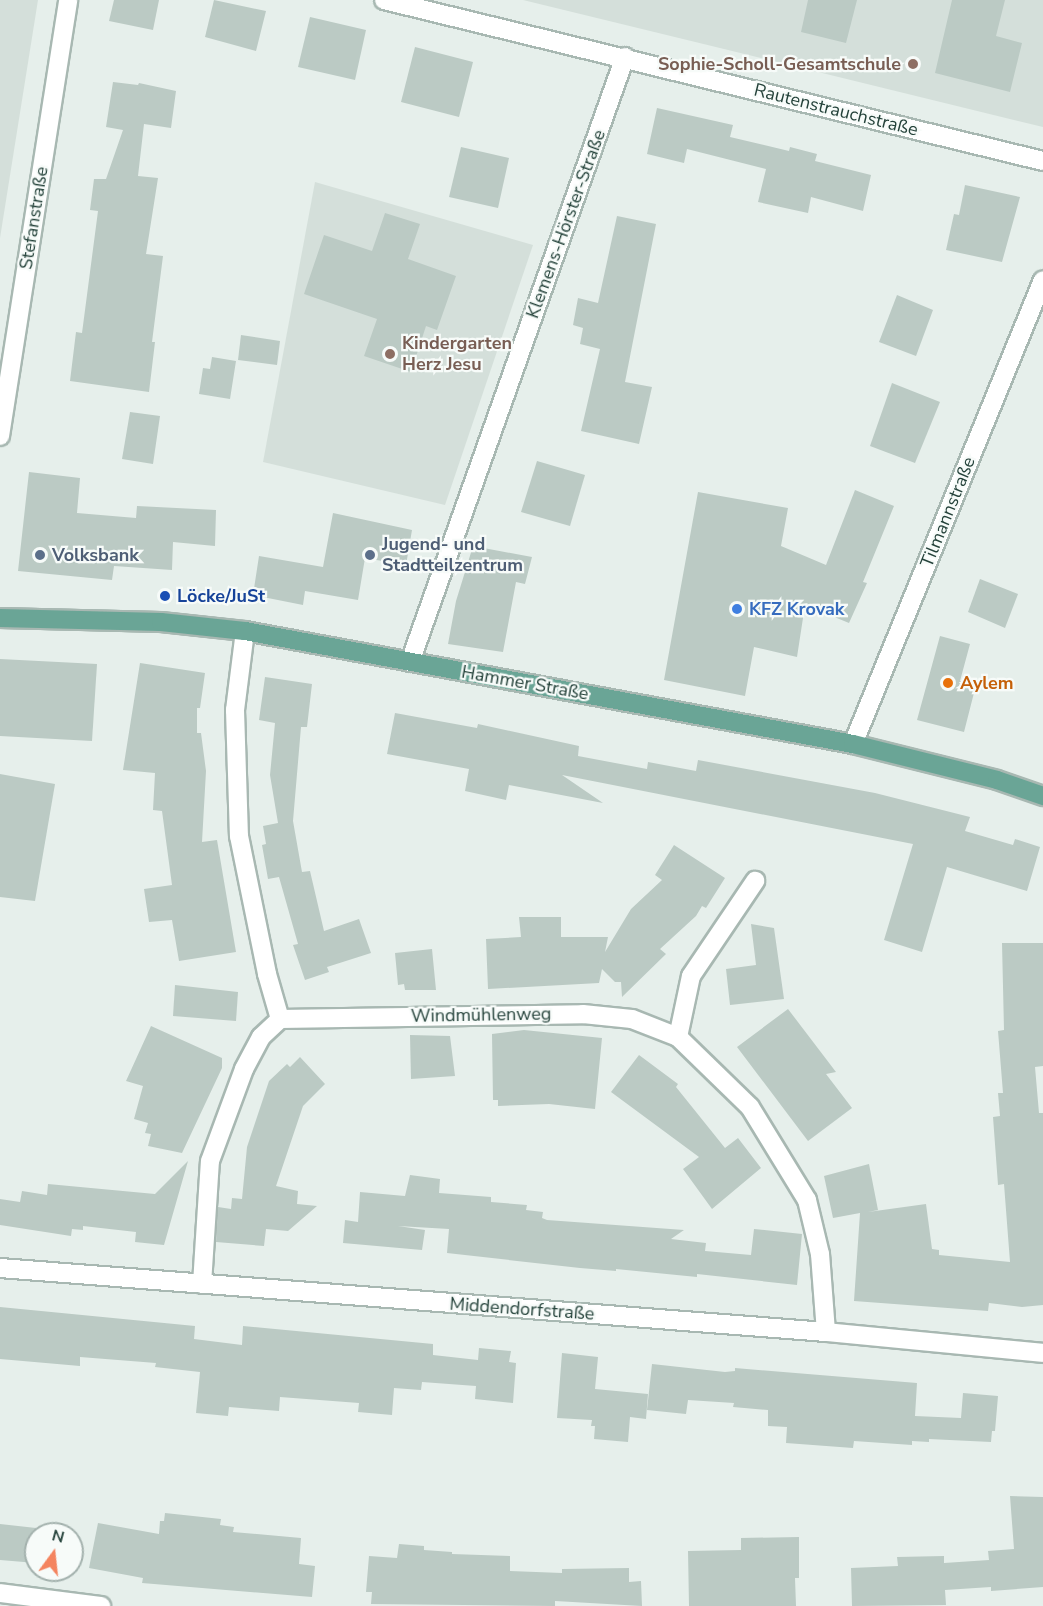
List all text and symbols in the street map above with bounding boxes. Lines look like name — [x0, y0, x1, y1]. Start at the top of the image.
place label: Sophie-Scholl-Gesamtschule — [658, 53, 901, 75]
marker: Sophie-Scholl-Gesamtschule — [906, 57, 920, 71]
street label: Rautenstrauchstraße — [752, 79, 920, 141]
street label: Klemens-Hörster-Straße — [522, 127, 610, 321]
street label: Stefanstraße — [15, 165, 53, 271]
place label: Kindergarten Herz Jesu — [402, 333, 512, 376]
marker: Kindergarten Herz Jesu — [383, 347, 397, 361]
street label: Tilmannstraße — [916, 454, 980, 570]
place label: Jugend- und Stadtteilzentrum — [382, 534, 523, 576]
place label: Volksbank — [52, 544, 139, 566]
marker: Volksbank — [33, 548, 47, 562]
marker: Jugend- und Stadtteilzentrum — [363, 548, 377, 562]
place label: Löcke/JuSt — [177, 585, 265, 607]
marker: Löcke/JuSt — [158, 589, 172, 603]
place label: KFZ Krovak — [749, 598, 844, 620]
marker: KFZ Krovak — [730, 602, 744, 616]
street label: Hammer Straße — [460, 661, 590, 705]
place label: Aylem — [960, 672, 1014, 694]
marker: Aylem — [941, 676, 955, 690]
street label: Windmühlenweg — [411, 1003, 551, 1027]
street label: Middendorfstraße — [449, 1293, 595, 1325]
north arrow — [24, 1522, 84, 1582]
text: N — [50, 1524, 67, 1549]

